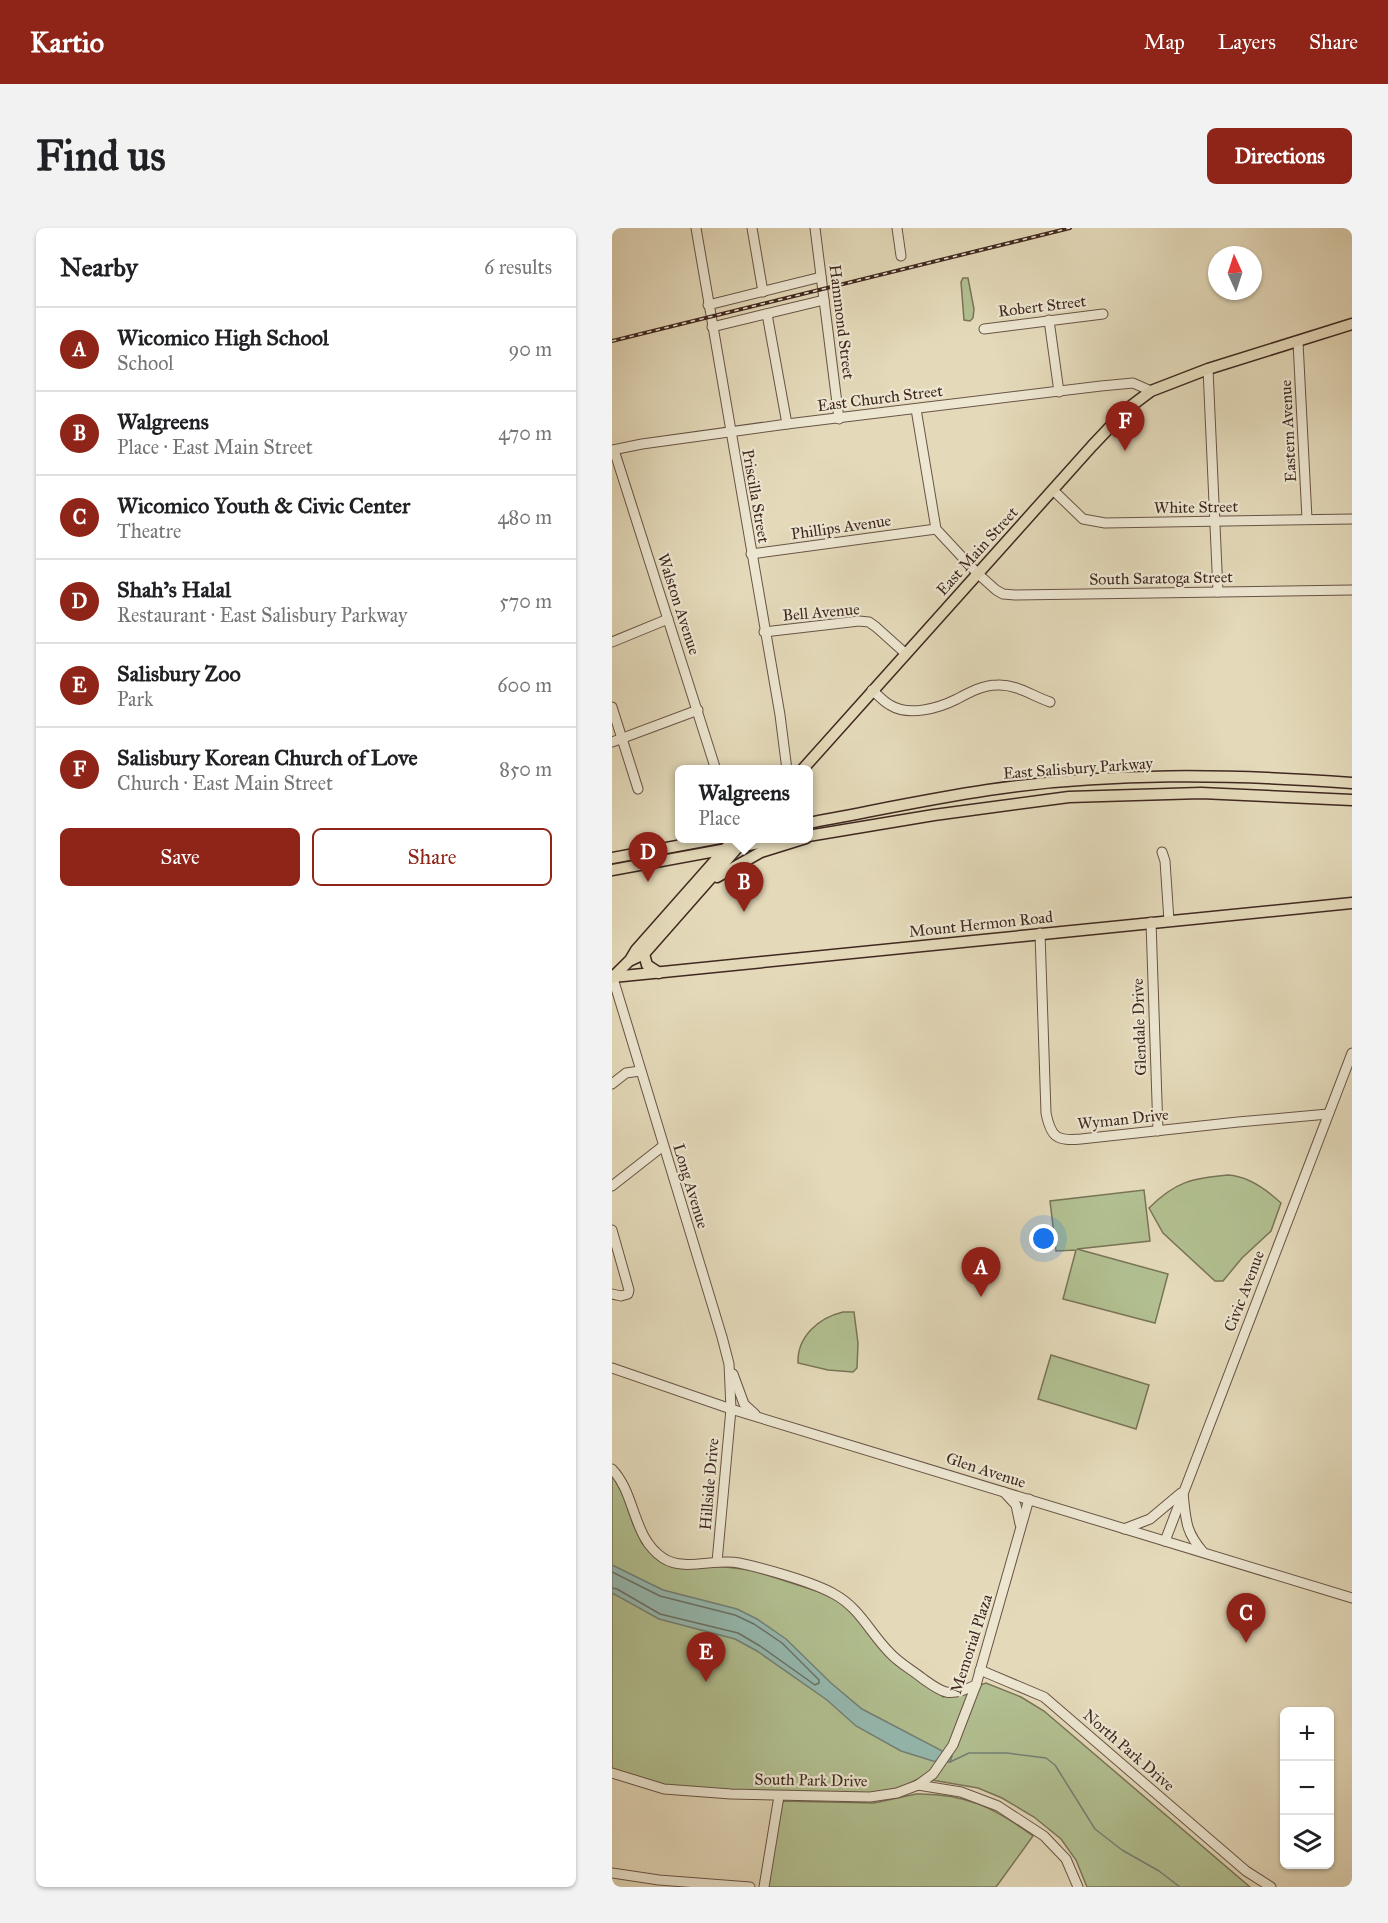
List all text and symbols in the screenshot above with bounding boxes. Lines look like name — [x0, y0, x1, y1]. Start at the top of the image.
text: Kartio — [30, 25, 104, 60]
text: Map — [1144, 29, 1185, 55]
text: Layers — [1218, 29, 1276, 55]
text: Share — [1309, 29, 1358, 55]
button: Directions — [1207, 128, 1352, 184]
text: Find us — [36, 130, 166, 182]
north arrow — [1208, 246, 1262, 300]
text: Nearby — [60, 251, 138, 283]
text: 6 results — [484, 255, 552, 279]
street label: Hammond Street — [826, 264, 859, 381]
street label: Robert Street — [997, 291, 1087, 321]
text: Wicomico High School — [117, 324, 329, 351]
text: A — [73, 337, 86, 361]
text: 90 m — [509, 337, 552, 361]
text: School — [117, 351, 174, 375]
street label: Eastern Avenue — [1276, 379, 1300, 483]
street label: East Church Street — [816, 381, 944, 415]
pin: F — [1106, 402, 1144, 451]
text: Walgreens — [117, 408, 209, 435]
text: B — [73, 421, 86, 445]
text: 470 m — [498, 421, 552, 445]
text: Place · East Main Street — [117, 435, 313, 459]
street label: Priscilla Street — [738, 448, 774, 545]
text: Wicomico Youth & Civic Center — [117, 492, 410, 519]
street label: White Street — [1154, 497, 1239, 517]
street label: East Main Street — [932, 503, 1022, 599]
text: C — [73, 505, 86, 529]
text: 480 m — [497, 505, 552, 529]
street label: Phillips Avenue — [790, 511, 893, 543]
text: Theatre — [117, 519, 181, 543]
street label: Walston Avenue — [654, 551, 704, 657]
street label: South Saratoga Street — [1089, 567, 1233, 590]
text: Shah’s Halal — [117, 576, 231, 603]
text: D — [72, 589, 87, 613]
text: 570 m — [499, 589, 552, 613]
street label: Bell Avenue — [782, 599, 861, 625]
text: Restaurant · East Salisbury Parkway — [117, 603, 407, 627]
text: Salisbury Zoo — [117, 660, 241, 687]
text: E — [72, 673, 87, 697]
text: 600 m — [497, 673, 552, 697]
text: Park — [117, 687, 153, 711]
text: Salisbury Korean Church of Love — [117, 744, 418, 771]
street label: East Salisbury Parkway — [1002, 753, 1154, 783]
text: F — [73, 757, 86, 781]
text: 850 m — [499, 757, 552, 781]
popup — [675, 765, 813, 843]
text: Church · East Main Street — [117, 771, 333, 795]
text: Walgreens — [698, 779, 790, 806]
text: Place — [698, 806, 740, 830]
button: Save — [60, 828, 300, 886]
button: Share — [312, 828, 552, 886]
pin: D — [628, 832, 668, 882]
pin: B — [724, 862, 764, 912]
street label: Mount Hermon Road — [908, 907, 1054, 941]
street label: Glendale Drive — [1128, 978, 1150, 1076]
street label: Wyman Drive — [1076, 1105, 1170, 1133]
street label: Long Avenue — [668, 1141, 713, 1231]
your location — [1029, 1224, 1058, 1253]
street label: Civic Avenue — [1220, 1247, 1268, 1334]
pin: A — [962, 1248, 1000, 1297]
street label: Hillside Drive — [696, 1437, 723, 1531]
street label: Glen Avenue — [944, 1448, 1029, 1492]
street label: Memorial Plaza — [946, 1591, 996, 1696]
pin: C — [1226, 1594, 1266, 1643]
pin: E — [686, 1632, 725, 1682]
street label: North Park Drive — [1079, 1705, 1179, 1795]
map controls — [1280, 1707, 1334, 1869]
button: + — [1280, 1707, 1334, 1761]
button: − — [1280, 1761, 1334, 1815]
street label: South Park Drive — [754, 1770, 868, 1790]
button: layers — [1280, 1815, 1334, 1869]

